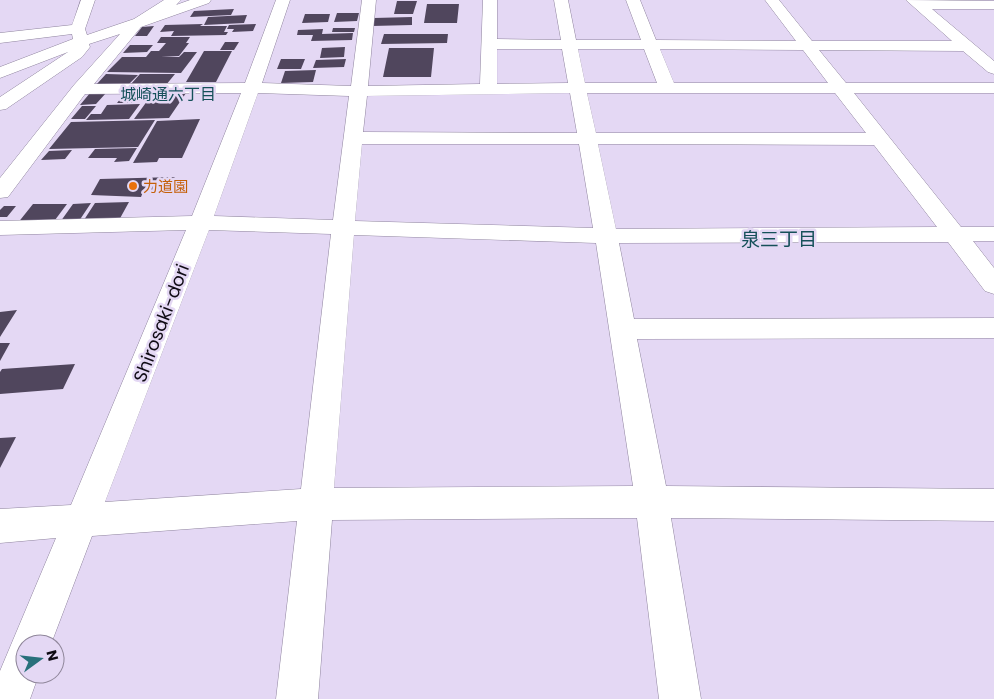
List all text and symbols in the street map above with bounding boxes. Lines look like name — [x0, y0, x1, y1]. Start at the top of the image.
district label: 城崎通六丁目 — [120, 83, 216, 106]
place label: 力道園 — [143, 176, 188, 197]
marker: 力道園 — [127, 180, 139, 192]
district label: 泉三丁目 — [741, 226, 817, 253]
street label: Shirosaki-dori — [127, 260, 195, 386]
north arrow — [15, 634, 65, 684]
text: N — [42, 648, 64, 663]

